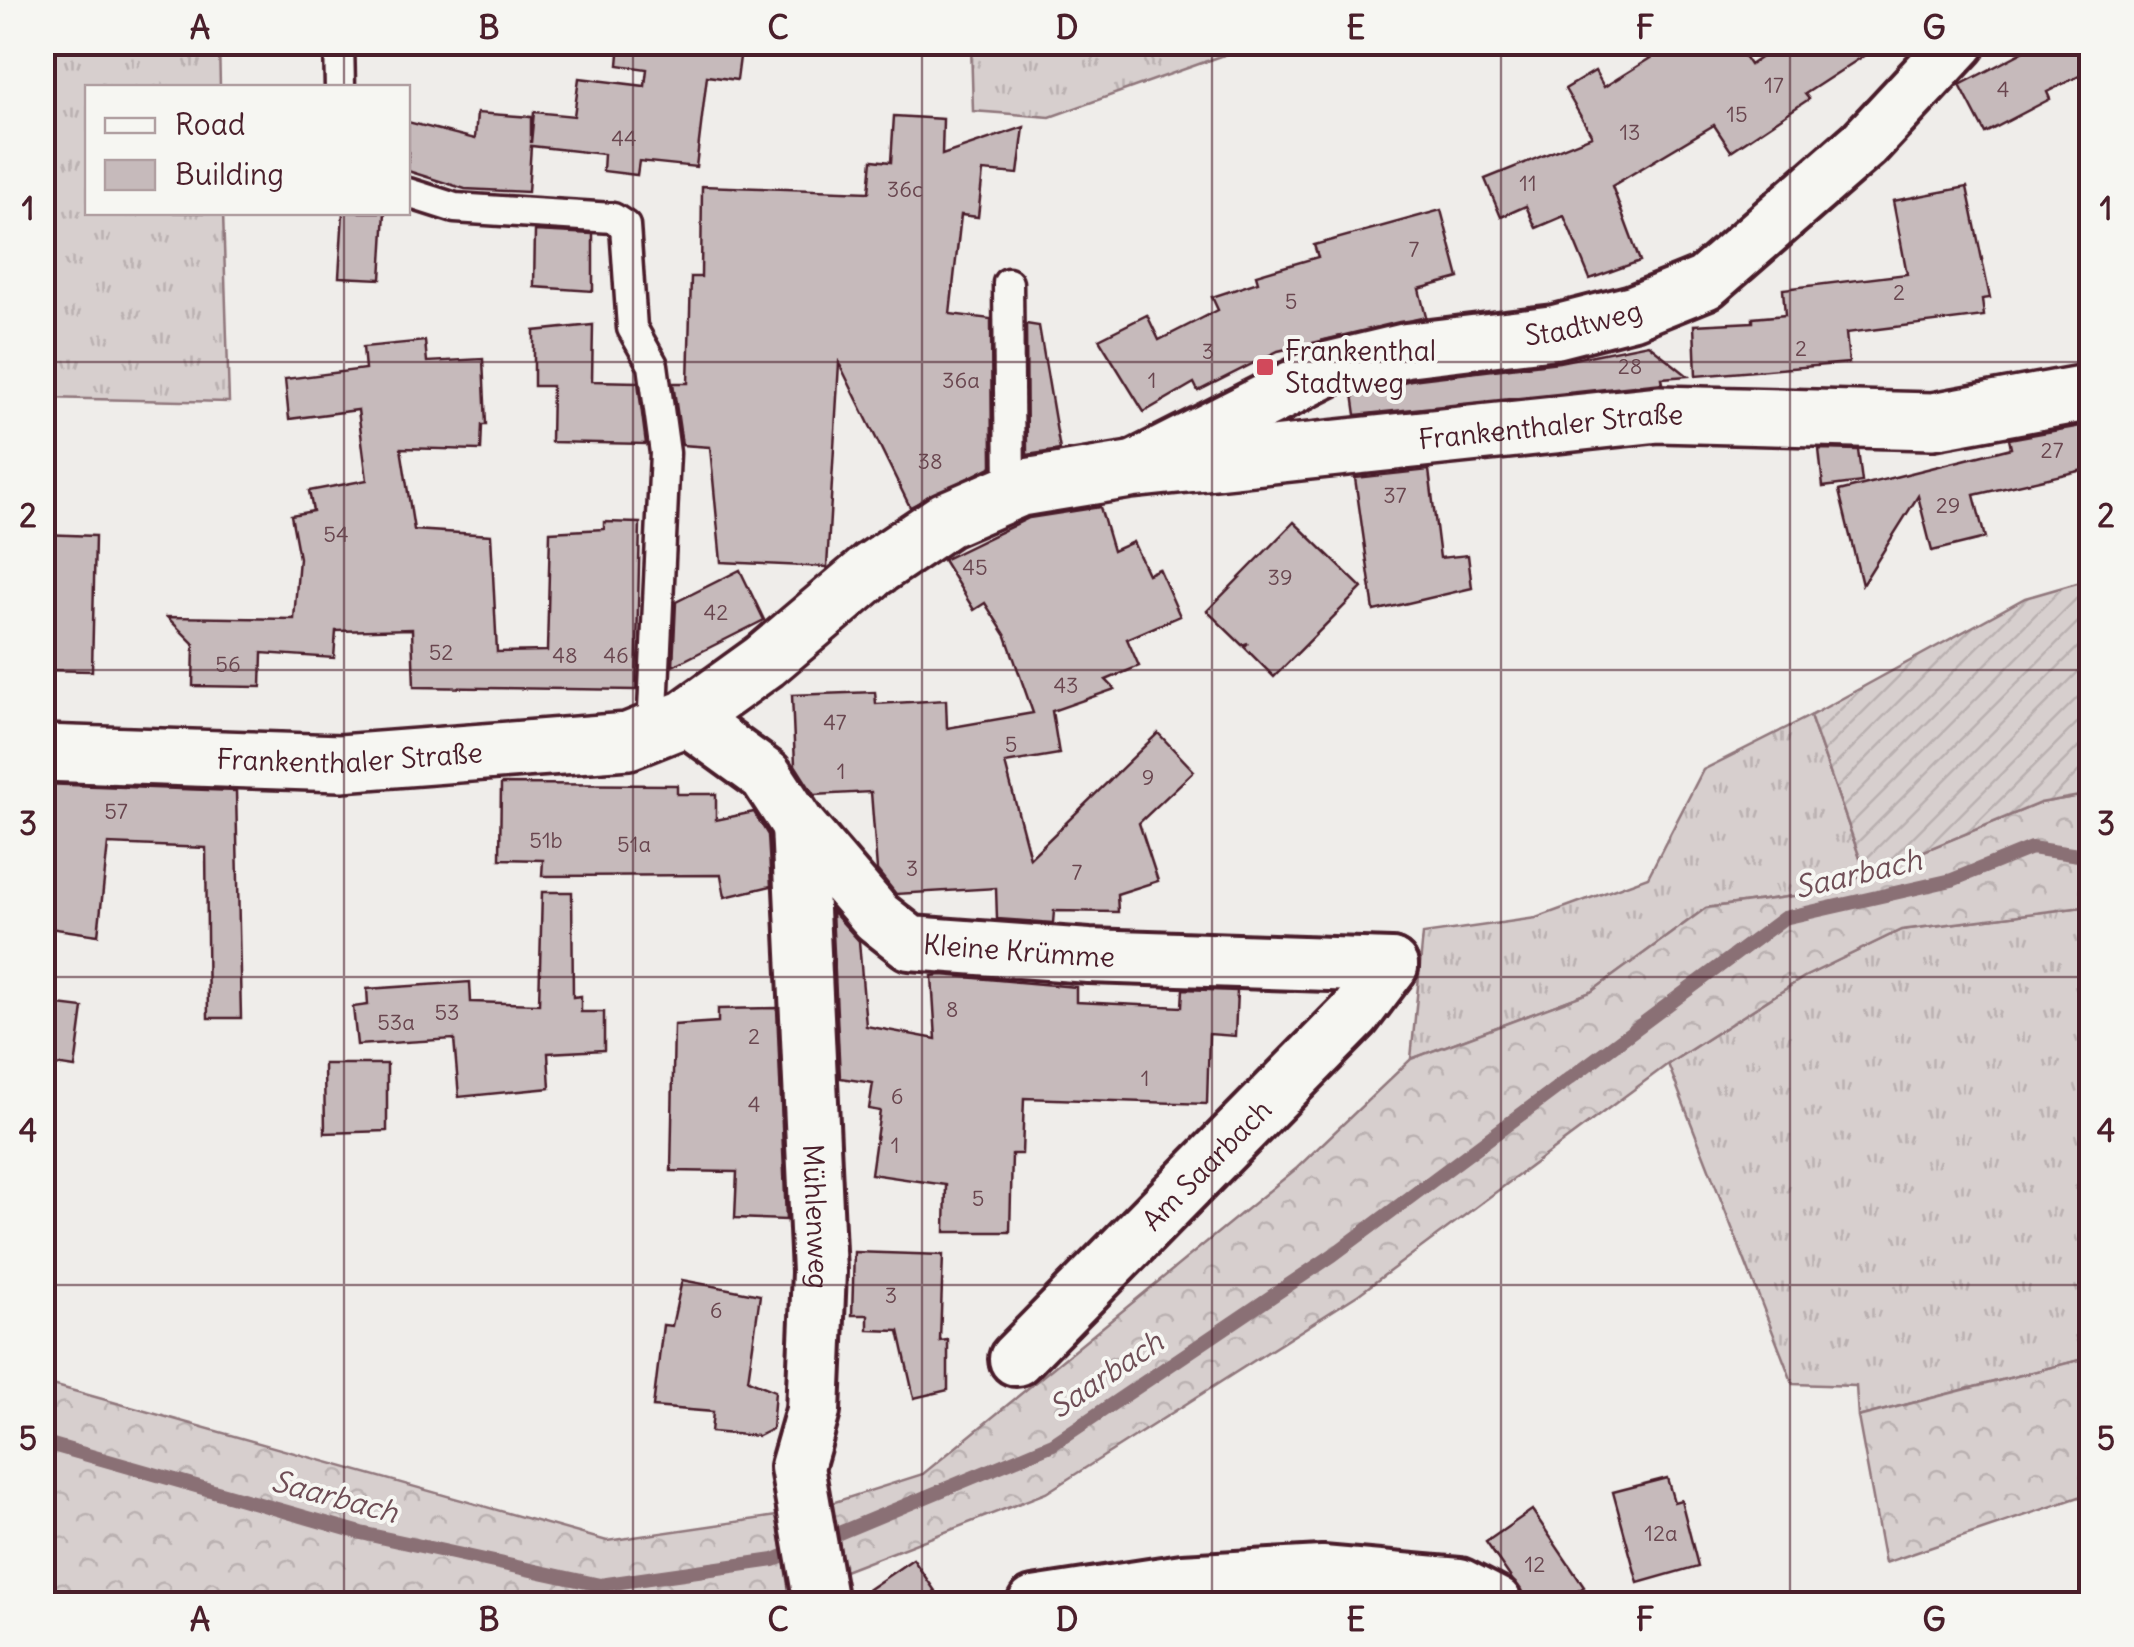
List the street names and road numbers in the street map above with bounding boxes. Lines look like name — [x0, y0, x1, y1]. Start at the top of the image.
street label: Stadtweg — [1523, 292, 1647, 354]
street label: Frankenthaler Straße — [1417, 396, 1684, 457]
street label: Frankenthaler Straße — [216, 734, 484, 781]
street label: Kleine Krümme — [922, 926, 1116, 975]
street label: Am Saarbach — [1134, 1092, 1279, 1238]
street label: Mühlenweg — [795, 1143, 837, 1290]

